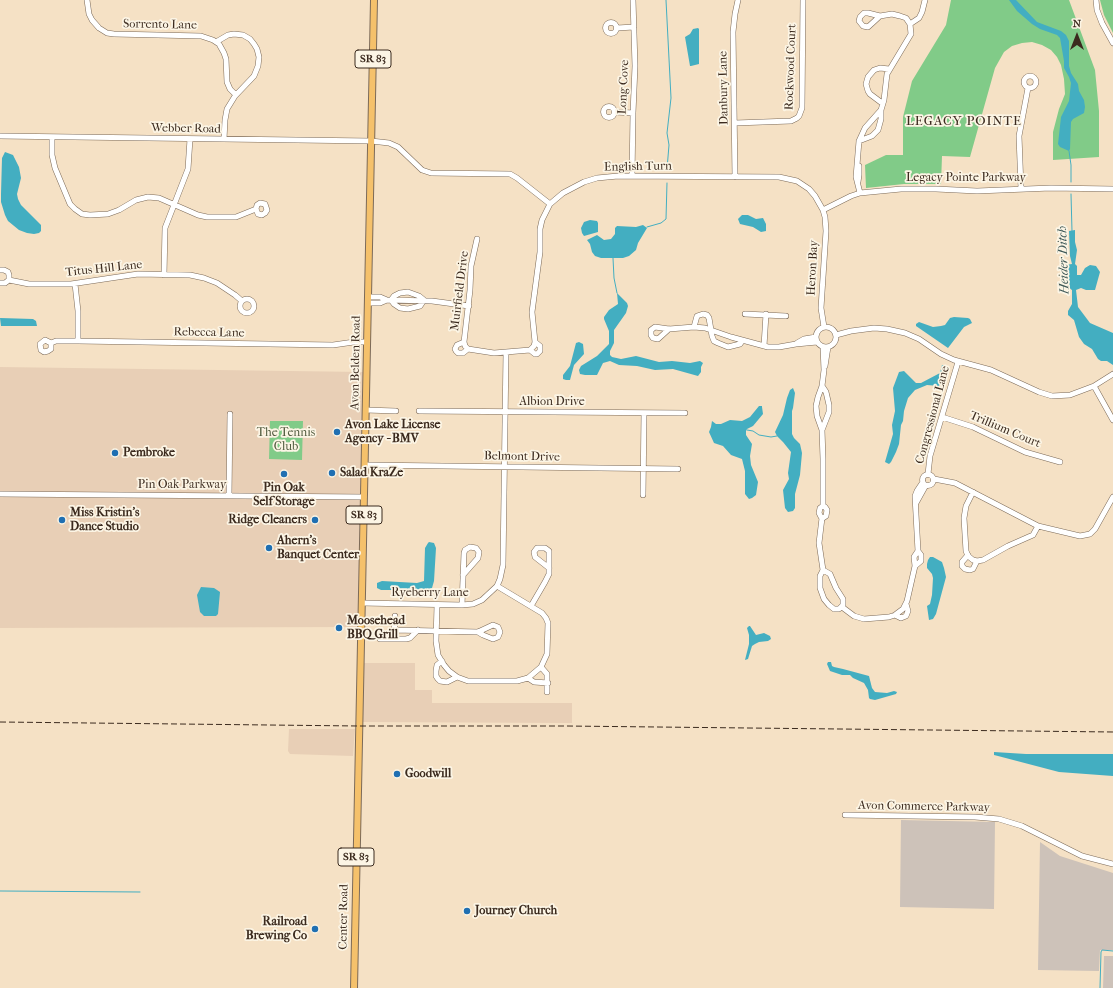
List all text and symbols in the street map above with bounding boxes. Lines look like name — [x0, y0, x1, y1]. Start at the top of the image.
north arrow — [1057, 16, 1097, 56]
street label: Sorrento Lane — [123, 17, 197, 33]
text: N — [1073, 17, 1081, 30]
street label: Rockwood Court — [782, 24, 800, 110]
road number: SR 83 — [355, 50, 391, 68]
street label: Danbury Lane — [716, 51, 732, 125]
street label: Long Cove — [615, 59, 633, 115]
district label: LEGACY POINTE — [906, 114, 1022, 130]
street label: Webber Road — [151, 121, 221, 137]
street label: English Turn — [604, 159, 672, 175]
street label: Legacy Pointe Parkway — [906, 171, 1026, 185]
water label: Heider Ditch — [1055, 226, 1073, 294]
street label: Heron Bay — [804, 240, 822, 296]
street label: Muirfield Drive — [448, 250, 472, 332]
street label: Titus Hill Lane — [65, 258, 143, 280]
street label: Avon Belden Road — [348, 316, 364, 410]
street label: Rebecca Lane — [173, 325, 245, 341]
street label: Congressional Lane — [913, 364, 953, 466]
street label: Albion Drive — [519, 395, 585, 409]
street label: Trillium Court — [967, 409, 1043, 451]
place label: Avon Lake License Agency - BMV — [345, 418, 440, 446]
park label: The Tennis Club — [257, 426, 315, 454]
marker: Avon Lake License Agency - BMV — [332, 427, 342, 437]
place label: Pembroke — [123, 446, 175, 460]
marker: Pembroke — [110, 448, 120, 458]
street label: Belmont Drive — [484, 449, 560, 465]
place label: Salad KraZe — [340, 466, 403, 480]
marker: Salad KraZe — [327, 468, 337, 478]
marker: Pin Oak Self Storage — [279, 469, 289, 479]
street label: Pin Oak Parkway — [138, 478, 226, 492]
place label: Pin Oak Self Storage — [253, 481, 315, 509]
place label: Miss Kristin's Dance Studio — [70, 506, 139, 534]
road number: SR 83 — [346, 506, 382, 524]
place label: Ridge Cleaners — [228, 513, 307, 527]
marker: Miss Kristin's Dance Studio — [57, 515, 67, 525]
marker: Ridge Cleaners — [310, 515, 320, 525]
place label: Ahern's Banquet Center — [277, 534, 359, 562]
marker: Ahern's Banquet Center — [264, 543, 274, 553]
street label: Ryeberry Lane — [391, 586, 469, 600]
place label: Moosehead BBQ Grill — [347, 614, 405, 642]
marker: Moosehead BBQ Grill — [334, 623, 344, 633]
place label: Goodwill — [405, 767, 451, 781]
marker: Goodwill — [392, 769, 402, 779]
street label: Avon Commerce Parkway — [858, 799, 990, 815]
road number: SR 83 — [338, 848, 374, 866]
street label: Center Road — [336, 884, 352, 950]
place label: Journey Church — [475, 904, 557, 918]
marker: Journey Church — [462, 906, 472, 916]
place label: Railroad Brewing Co — [246, 915, 307, 943]
marker: Railroad Brewing Co — [310, 924, 320, 934]

